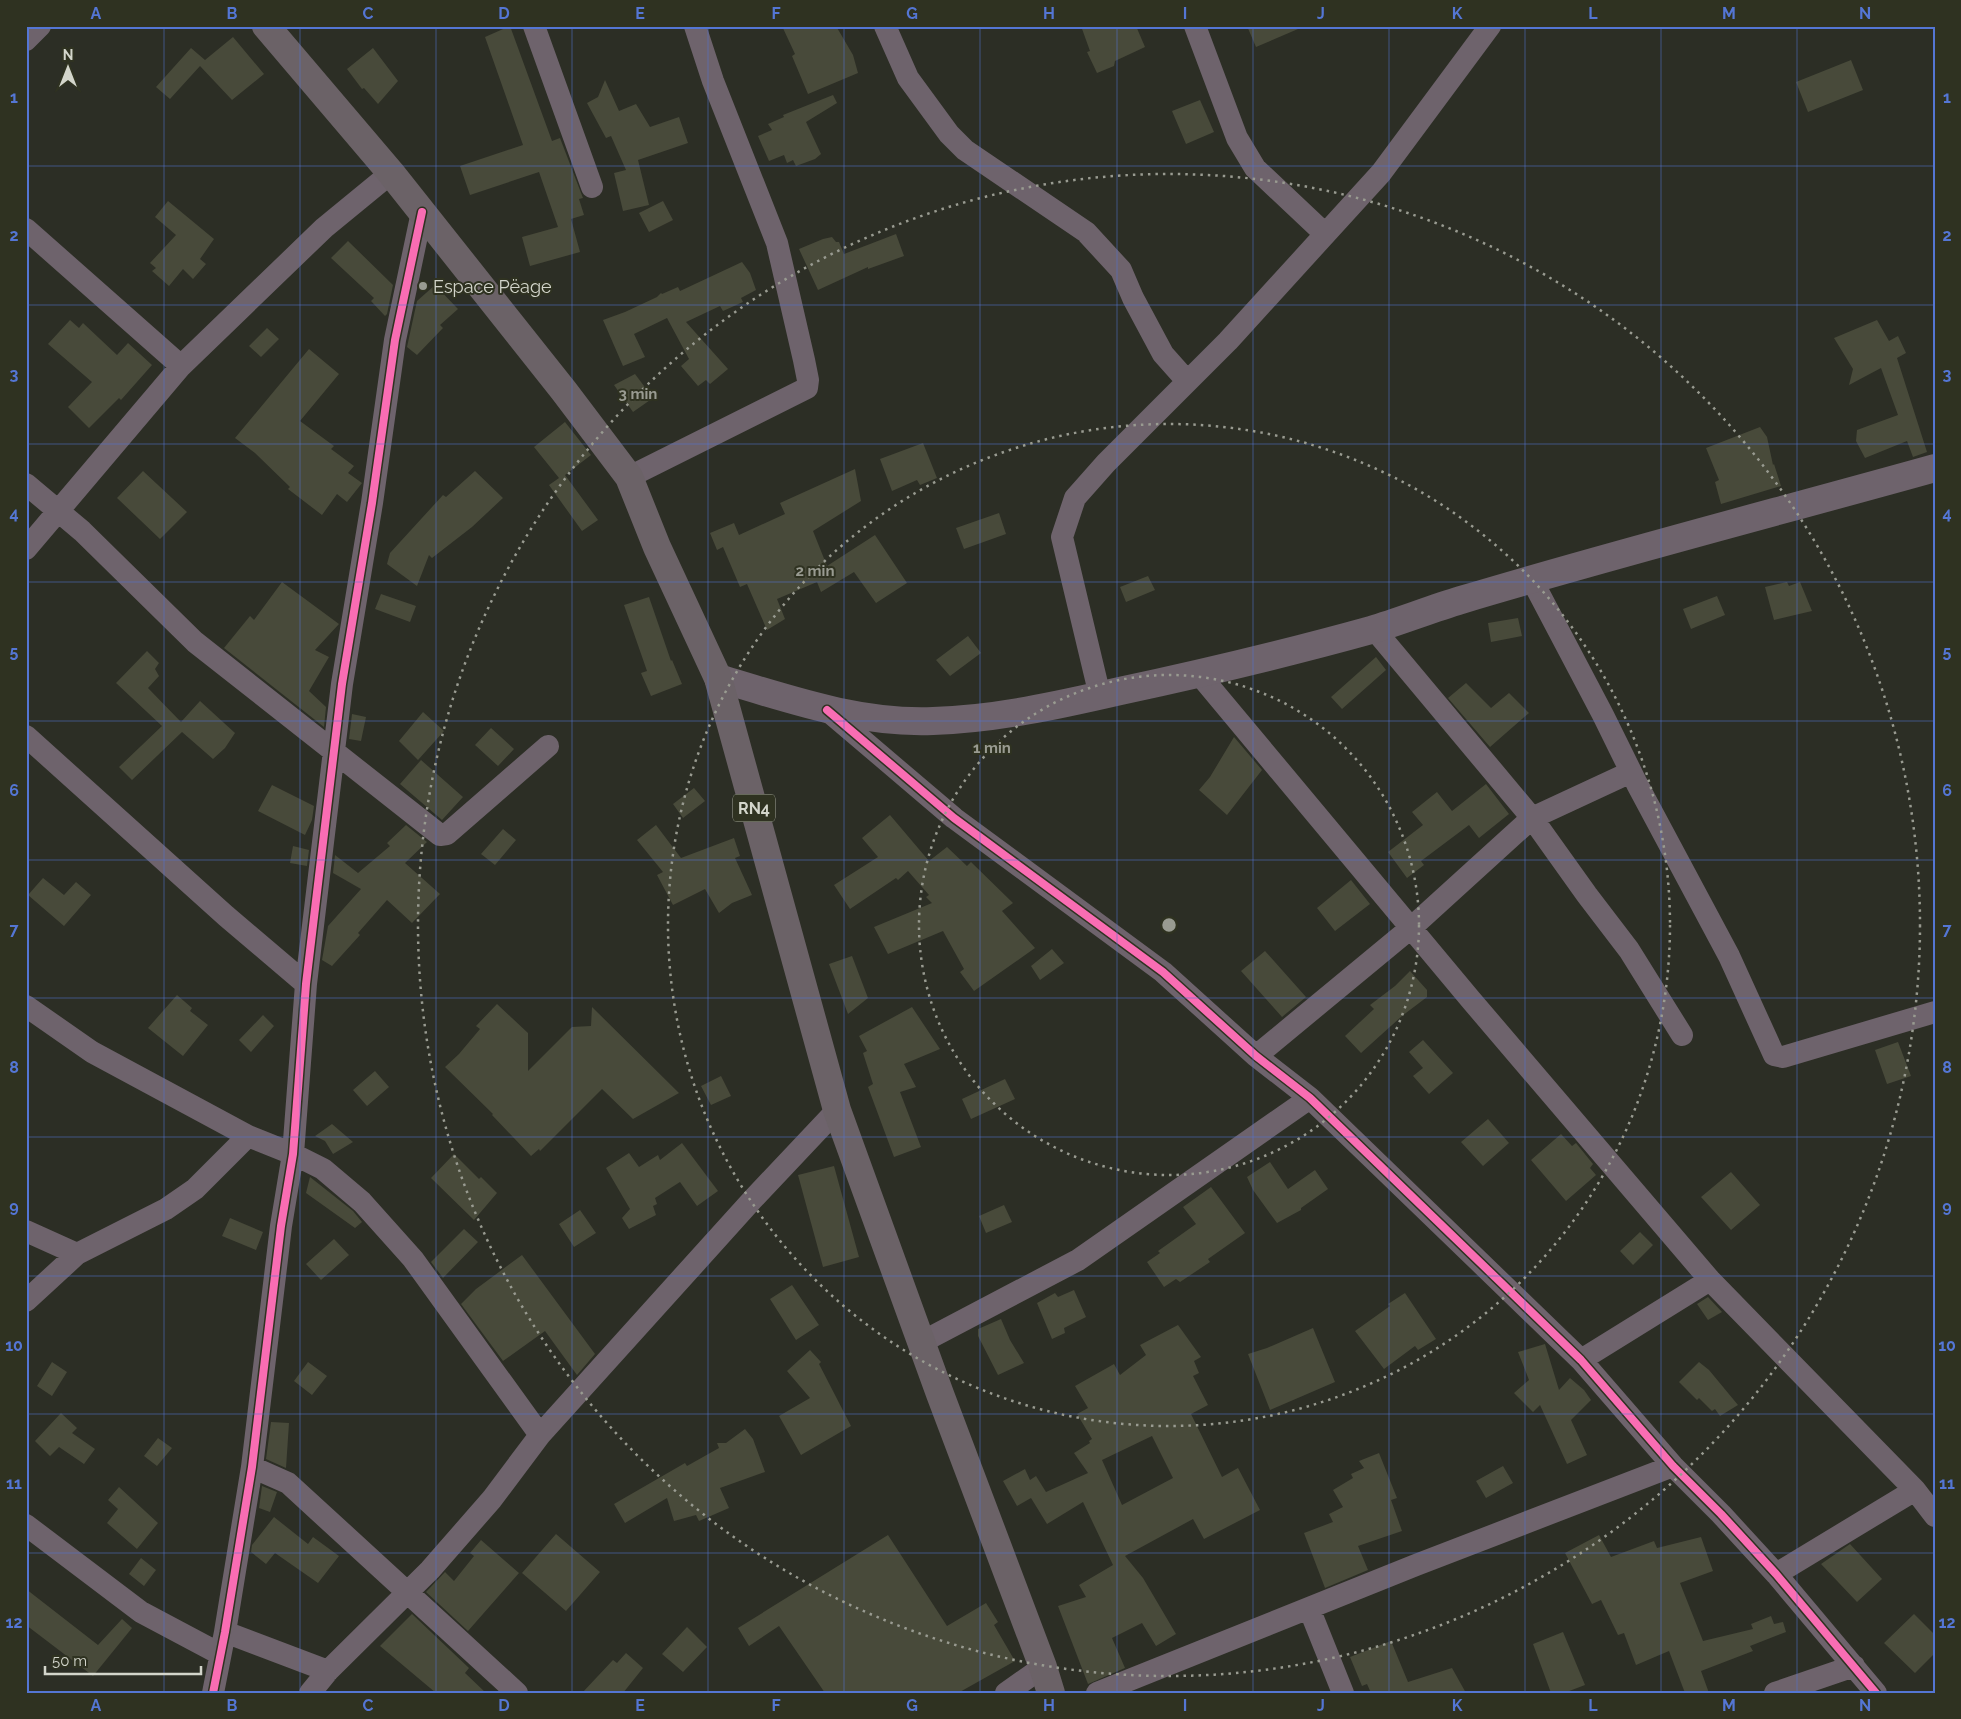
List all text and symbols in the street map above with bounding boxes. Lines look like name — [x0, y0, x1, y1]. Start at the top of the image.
text: A — [91, 4, 102, 23]
text: B — [227, 4, 238, 23]
text: C — [363, 4, 374, 23]
text: D — [498, 4, 510, 23]
text: E — [635, 4, 645, 23]
text: F — [771, 4, 781, 23]
text: G — [906, 4, 918, 23]
text: H — [1043, 4, 1055, 23]
text: I — [1183, 4, 1187, 23]
text: J — [1317, 4, 1325, 23]
text: K — [1452, 4, 1463, 23]
text: L — [1588, 4, 1598, 23]
text: M — [1722, 4, 1736, 23]
text: N — [1859, 4, 1871, 23]
north arrow — [42, 42, 92, 92]
text: N — [63, 47, 73, 63]
text: 1 — [10, 88, 18, 107]
text: 1 — [1943, 88, 1951, 107]
text: 2 — [9, 226, 19, 245]
text: 2 — [1942, 226, 1952, 245]
place label: Espace Pëage — [433, 276, 552, 297]
marker: Espace Pëage — [417, 280, 429, 292]
text: 3 — [10, 365, 19, 384]
text: 3 — [1943, 365, 1952, 384]
text: 3 min — [619, 385, 657, 403]
text: 4 — [9, 504, 19, 523]
text: 4 — [1942, 504, 1952, 523]
text: 2 min — [796, 562, 834, 580]
text: 5 — [10, 642, 19, 661]
text: 5 — [1943, 642, 1952, 661]
text: 1 min — [973, 739, 1011, 757]
text: 6 — [9, 781, 19, 800]
text: 6 — [1942, 781, 1952, 800]
road number: RN4 — [733, 794, 775, 821]
centre of rings — [1160, 916, 1178, 934]
text: 7 — [10, 920, 19, 939]
text: 7 — [1943, 920, 1952, 939]
text: 8 — [9, 1058, 19, 1077]
text: 8 — [1942, 1058, 1952, 1077]
text: 9 — [9, 1197, 19, 1216]
text: 9 — [1942, 1197, 1952, 1216]
text: 10 — [5, 1336, 23, 1355]
text: 10 — [1938, 1336, 1956, 1355]
text: 11 — [6, 1474, 22, 1493]
text: 11 — [1939, 1474, 1955, 1493]
text: 12 — [6, 1613, 22, 1632]
text: 12 — [1939, 1613, 1955, 1632]
scale bar — [45, 1644, 201, 1676]
text: 50 m — [52, 1652, 87, 1670]
text: A — [91, 1696, 102, 1715]
text: B — [227, 1696, 238, 1715]
text: C — [363, 1696, 374, 1715]
text: D — [498, 1696, 510, 1715]
text: E — [635, 1696, 645, 1715]
text: F — [771, 1696, 781, 1715]
text: G — [906, 1696, 918, 1715]
text: H — [1043, 1696, 1055, 1715]
text: I — [1183, 1696, 1187, 1715]
text: J — [1317, 1696, 1325, 1715]
text: K — [1452, 1696, 1463, 1715]
text: L — [1588, 1696, 1598, 1715]
text: M — [1722, 1696, 1736, 1715]
text: N — [1859, 1696, 1871, 1715]

